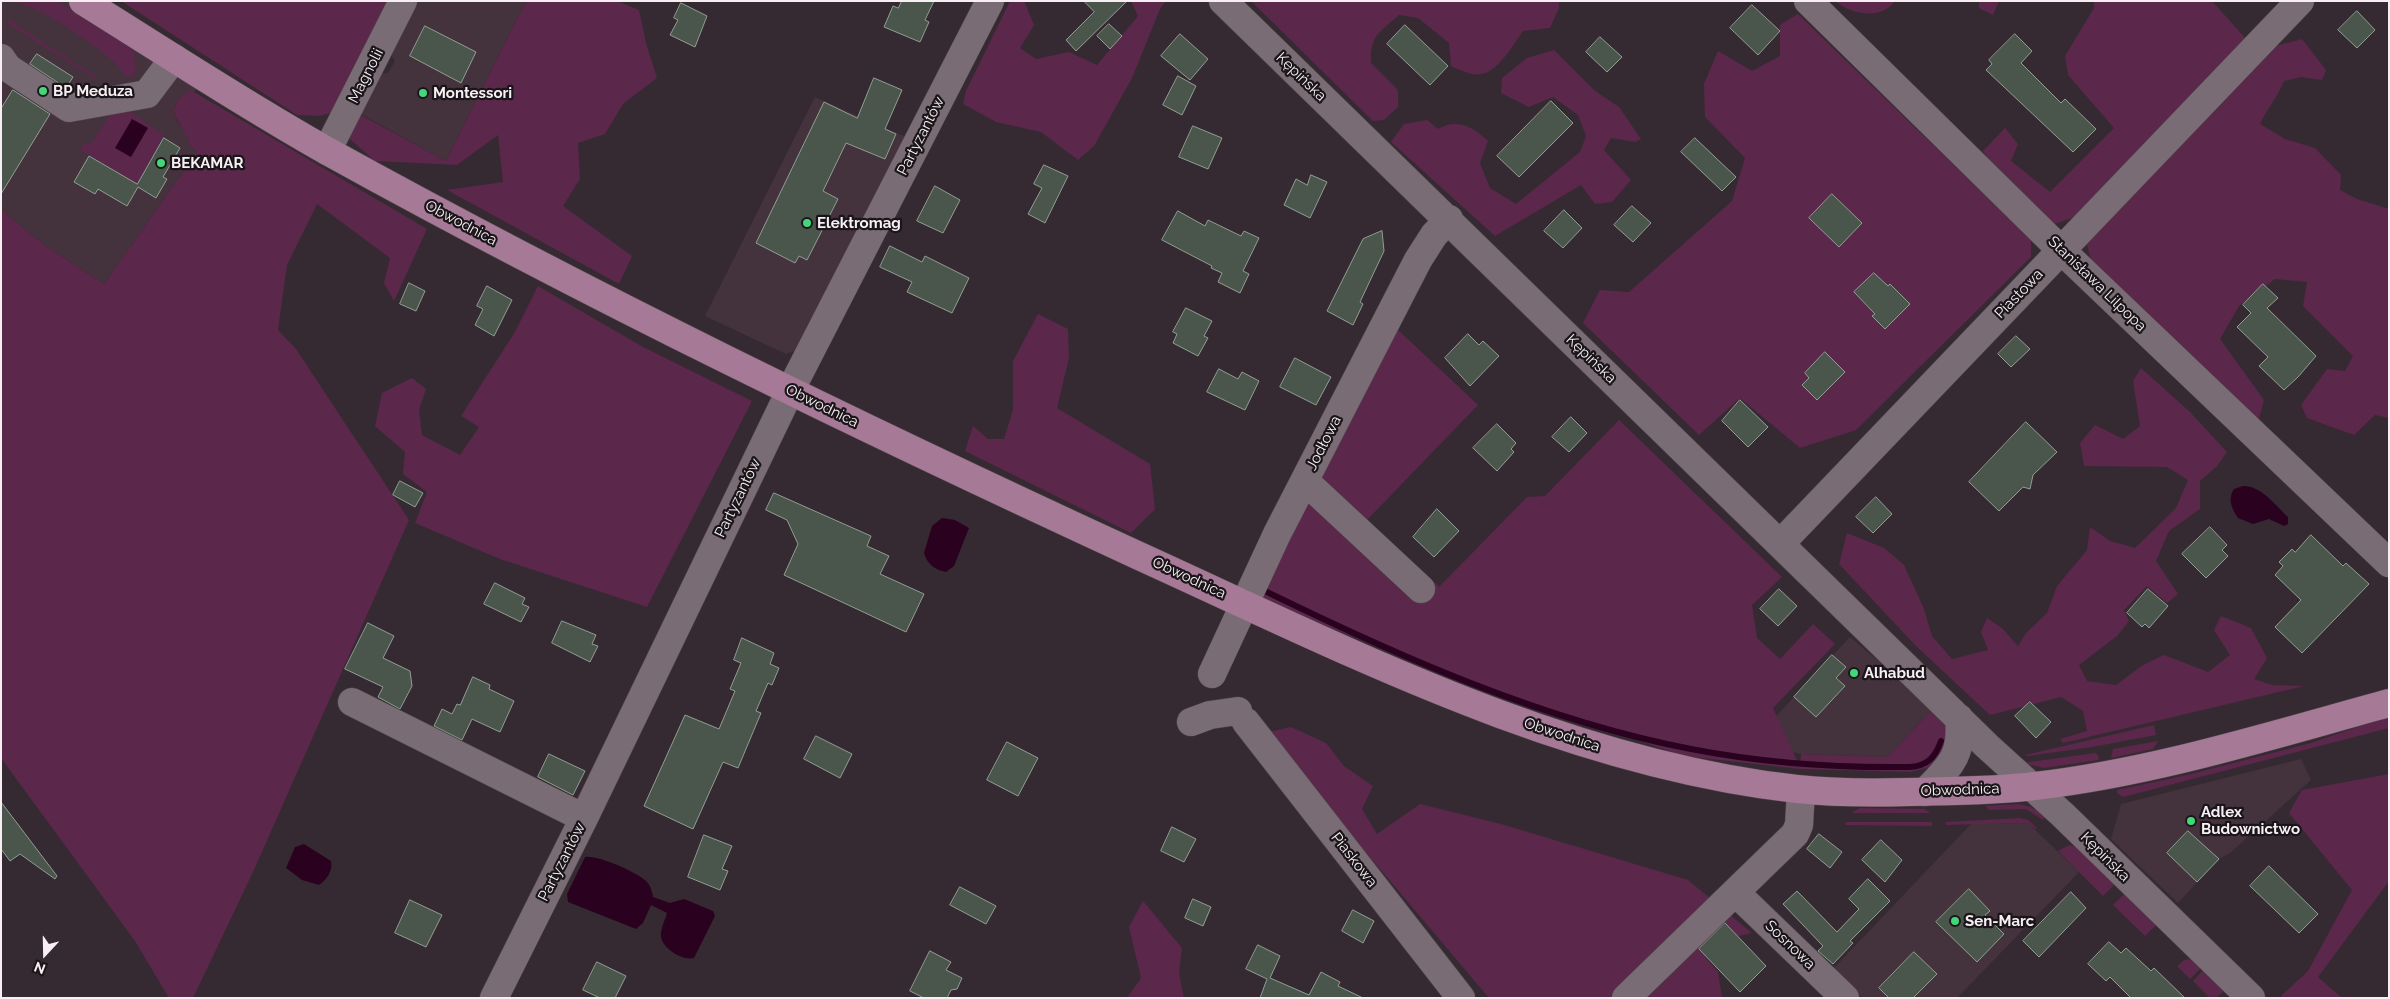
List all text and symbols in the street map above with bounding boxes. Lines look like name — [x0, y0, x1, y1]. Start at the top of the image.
street label: Magnolii — [345, 46, 387, 106]
street label: Kępińska — [1272, 49, 1330, 105]
place label: BP Meduza — [53, 82, 133, 100]
place label: Montessori — [433, 84, 512, 102]
marker: BP Meduza — [37, 85, 49, 97]
marker: Montessori — [417, 87, 429, 99]
street label: Partyzantów — [894, 94, 948, 178]
place label: BEKAMAR — [171, 154, 243, 172]
marker: BEKAMAR — [155, 157, 167, 169]
street label: Obwodnica — [422, 197, 500, 249]
place label: Elektromag — [817, 214, 901, 232]
marker: Elektromag — [801, 217, 813, 229]
street label: Stanisława Lilpopa — [2044, 233, 2150, 335]
street label: Piastowa — [1991, 266, 2047, 322]
street label: Kępińska — [1562, 331, 1620, 387]
street label: Obwodnica — [783, 381, 861, 431]
street label: Jodłowa — [1303, 413, 1345, 473]
street label: Partyzantów — [711, 455, 765, 541]
street label: Obwodnica — [1149, 553, 1229, 603]
place label: Alhabud — [1864, 664, 1925, 682]
marker: Alhabud — [1848, 667, 1860, 679]
street label: Obwodnica — [1522, 714, 1602, 756]
street label: Obwodnica — [1920, 780, 2000, 800]
place label: Adlex Budownictwo — [2201, 803, 2300, 838]
marker: Adlex Budownictwo — [2185, 815, 2197, 827]
street label: Partyzantów — [535, 820, 589, 904]
street label: Piaskowa — [1327, 829, 1381, 891]
street label: Kępińska — [2077, 829, 2133, 885]
place label: Sen-Marc — [1965, 912, 2034, 930]
marker: Sen-Marc — [1949, 915, 1961, 927]
street label: Sosnowa — [1761, 917, 1819, 973]
north arrow — [20, 929, 70, 979]
text: N — [32, 959, 47, 977]

